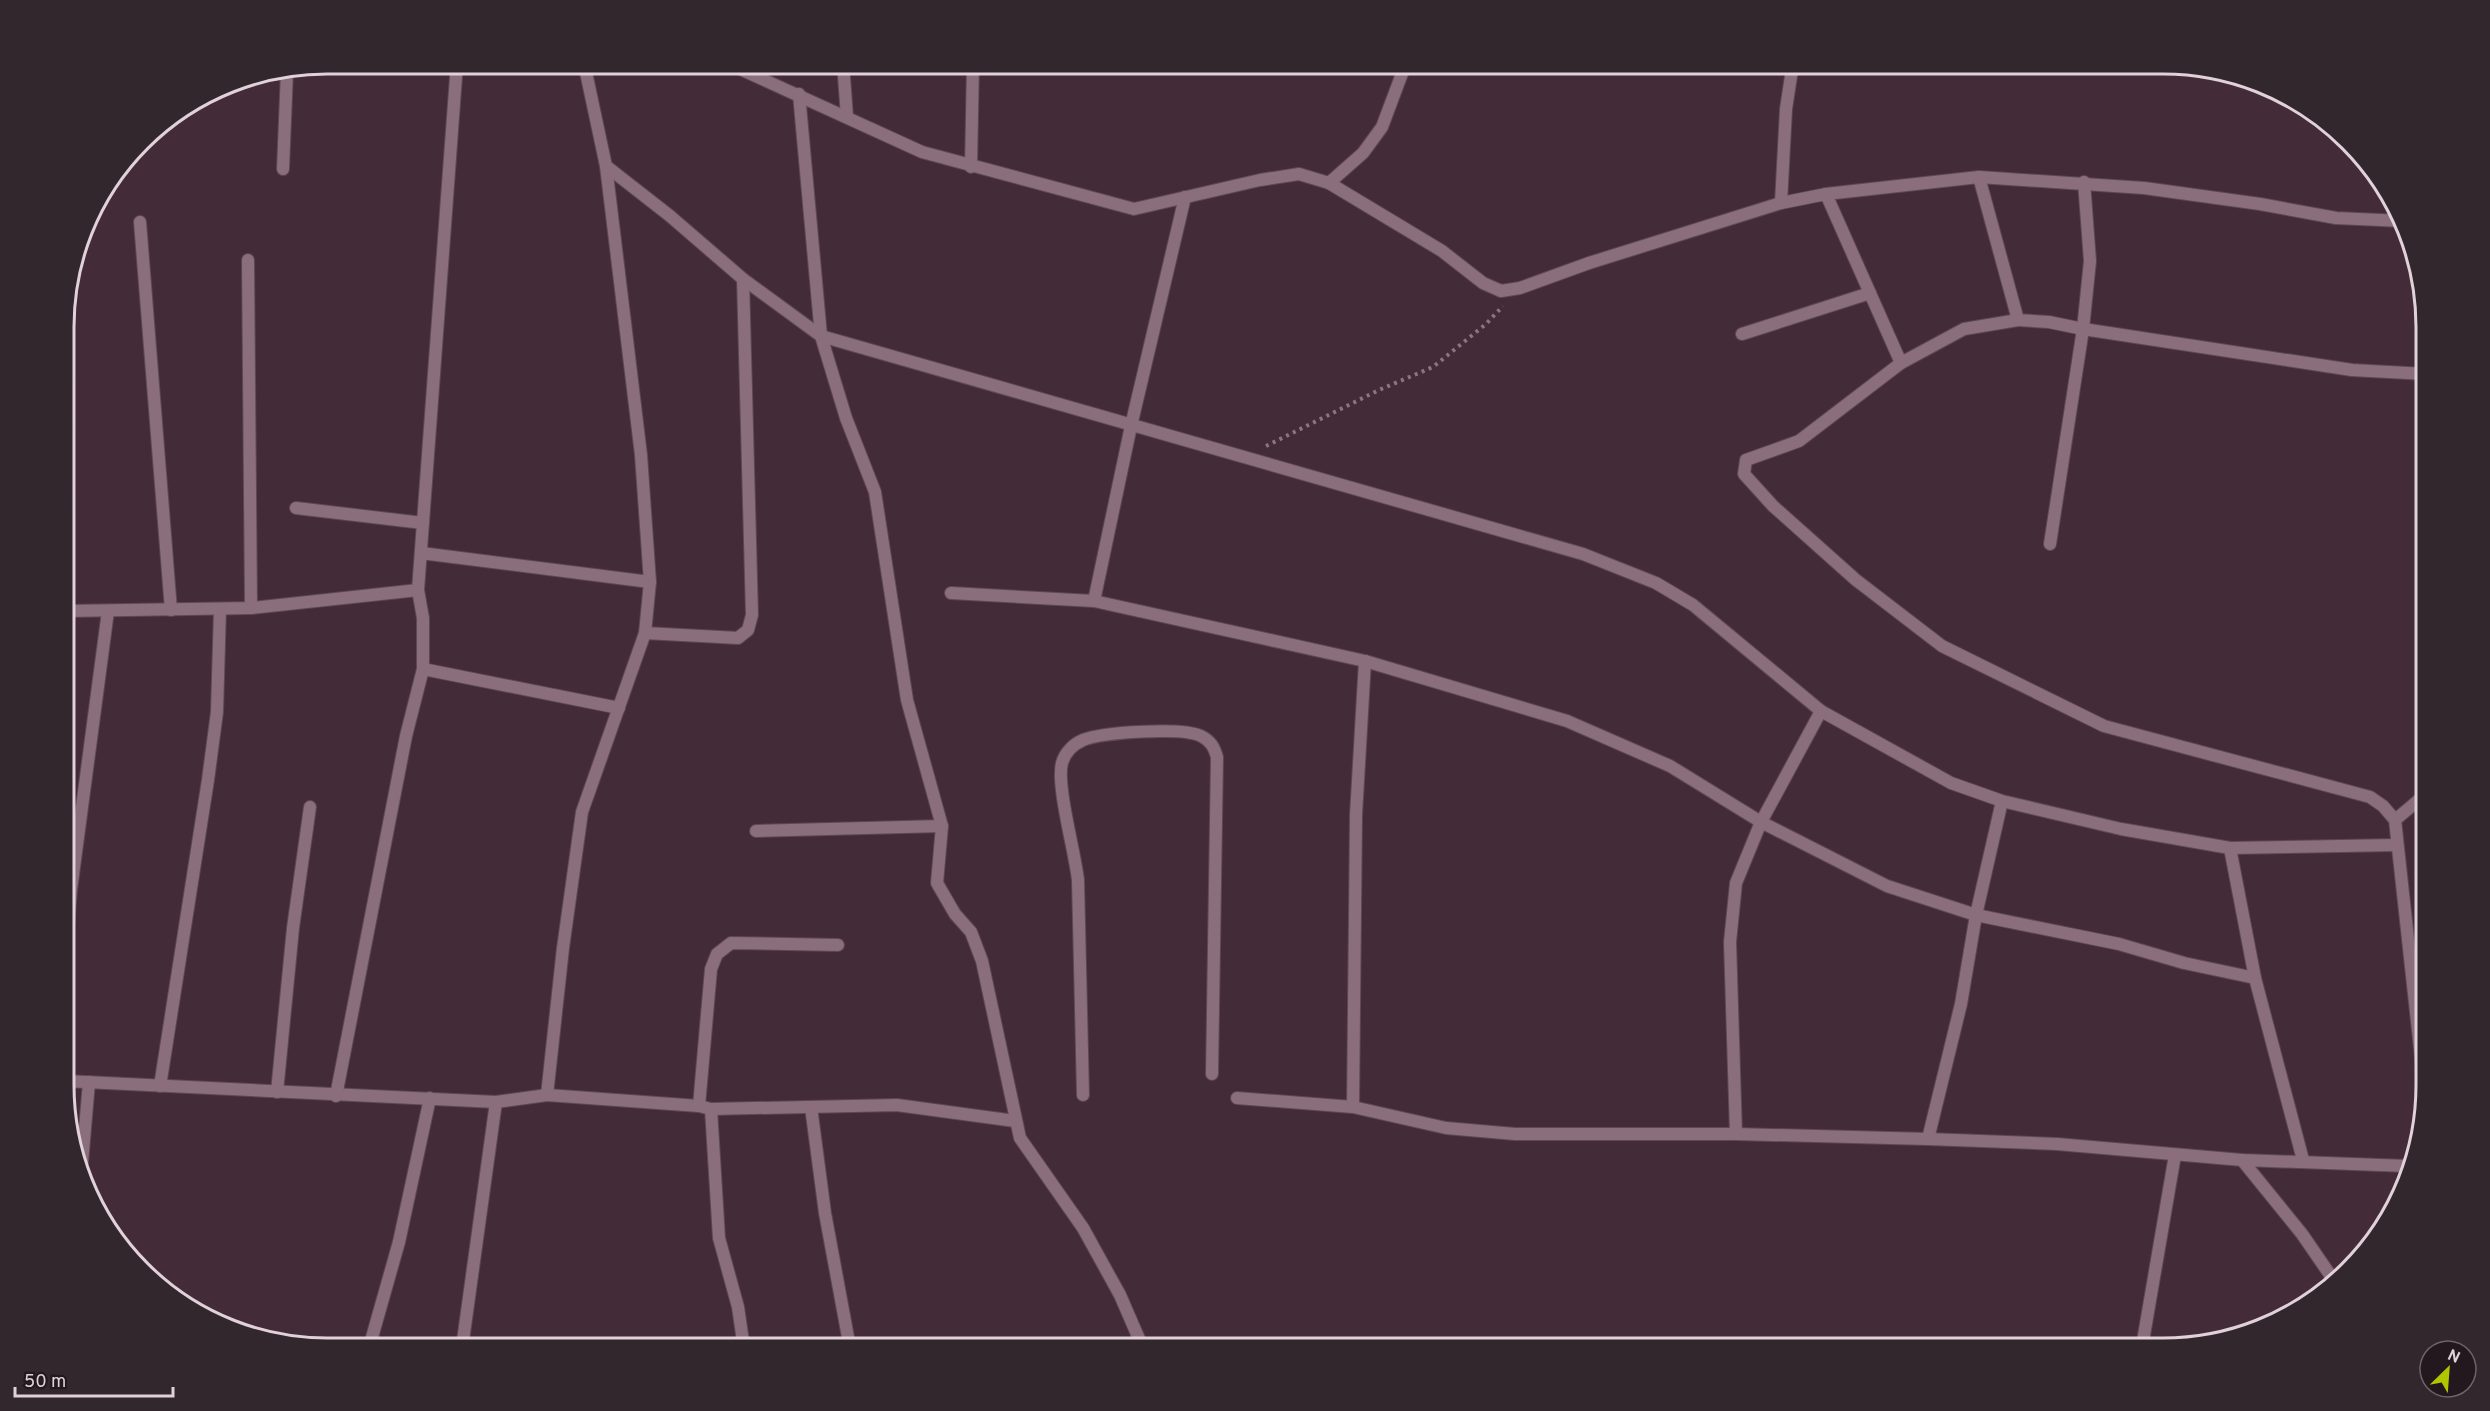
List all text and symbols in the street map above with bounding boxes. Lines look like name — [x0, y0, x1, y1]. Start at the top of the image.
north arrow — [2418, 1339, 2478, 1399]
text: N — [2444, 1346, 2463, 1369]
scale bar — [15, 1360, 172, 1398]
text: 50 m — [24, 1371, 66, 1394]

